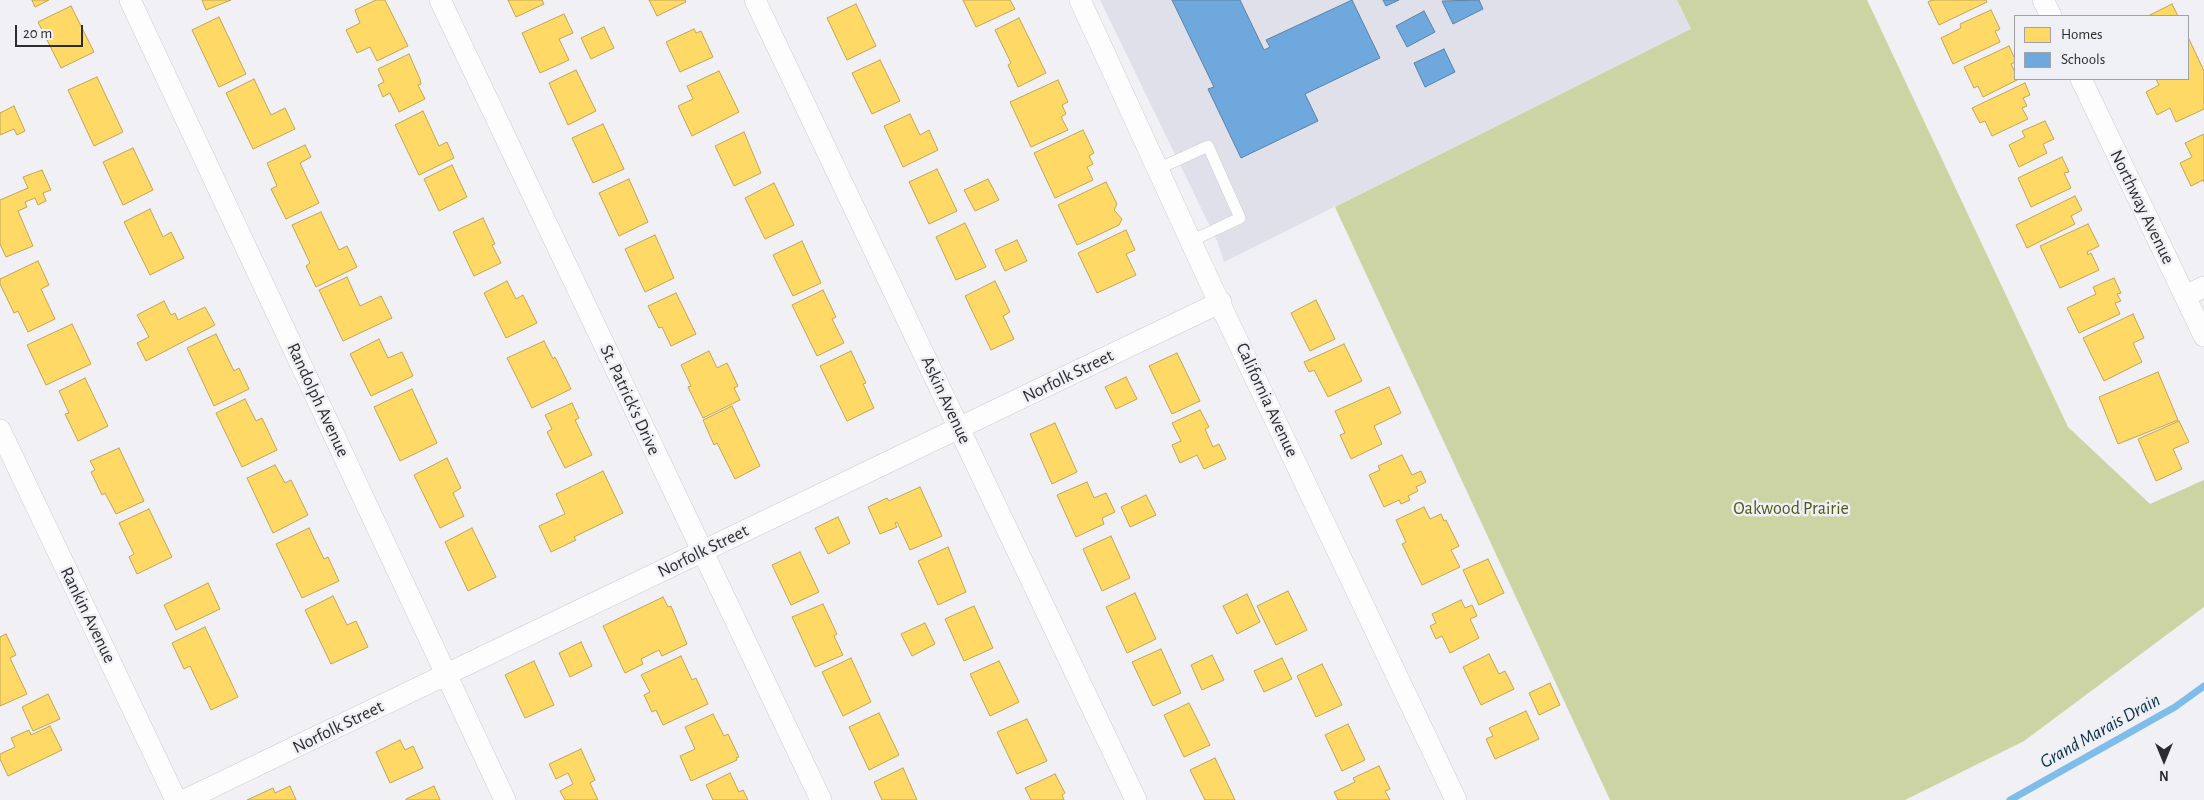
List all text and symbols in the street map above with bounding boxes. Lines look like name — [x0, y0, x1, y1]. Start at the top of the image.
scale bar — [18, 15, 85, 47]
legend — [2014, 15, 2189, 80]
text: 20 m — [23, 26, 52, 41]
text: Homes — [2061, 27, 2103, 42]
text: Schools — [2061, 52, 2105, 67]
street label: Northway Avenue — [2105, 146, 2179, 268]
street label: Randolph Avenue — [282, 339, 354, 461]
street label: California Avenue — [1231, 339, 1303, 461]
street label: St. Patrick's Drive — [595, 341, 665, 459]
street label: Norfolk Street — [1019, 345, 1117, 407]
street label: Askin Avenue — [916, 353, 976, 447]
park label: Oakwood Prairie — [1733, 498, 1849, 520]
street label: Norfolk Street — [654, 520, 752, 582]
street label: Rankin Avenue — [55, 563, 121, 667]
water label: Grand Marais Drain — [2036, 689, 2164, 773]
street label: Norfolk Street — [289, 696, 387, 758]
north arrow — [2139, 735, 2189, 785]
text: N — [2159, 768, 2169, 782]

